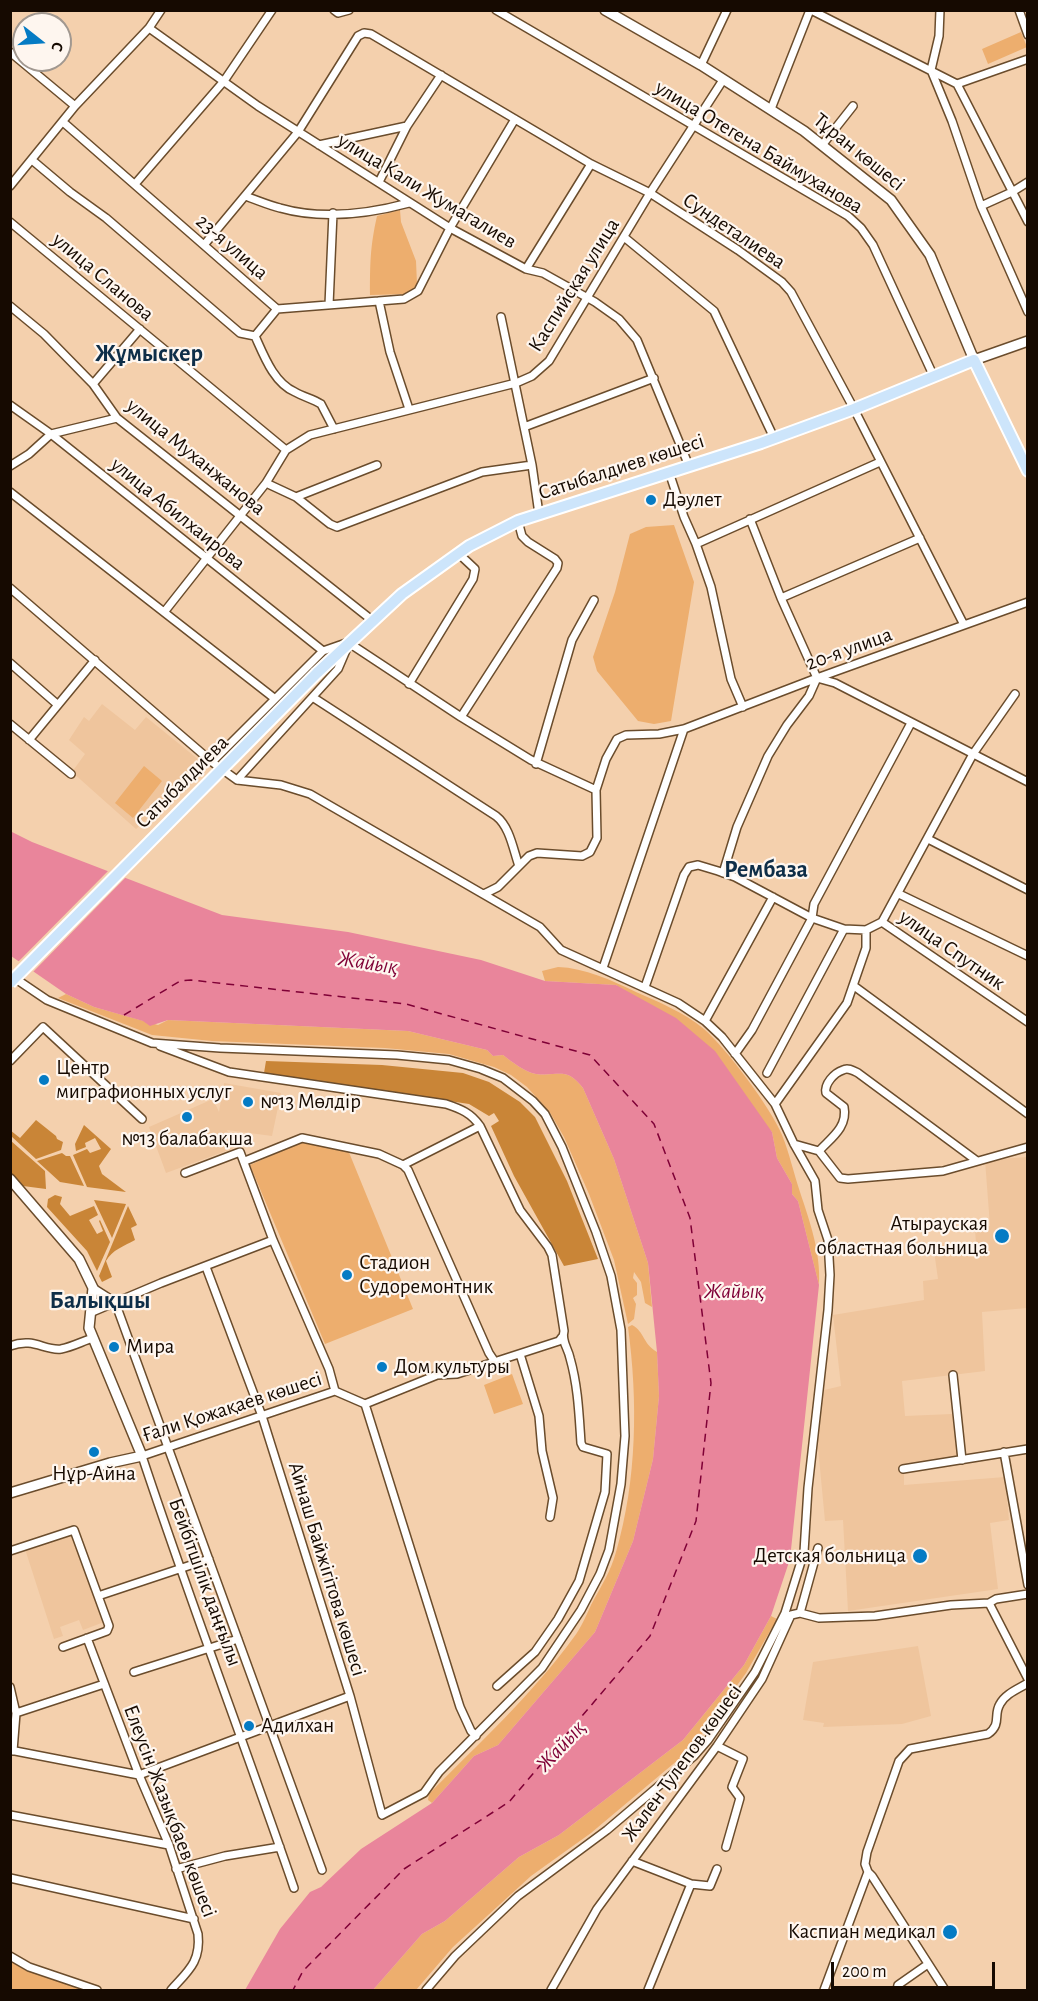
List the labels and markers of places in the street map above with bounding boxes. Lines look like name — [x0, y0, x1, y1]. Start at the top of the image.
place label: Дәулет — [663, 487, 721, 513]
marker: Дәулет — [644, 493, 658, 507]
place label: Центр миграфионных услуг — [56, 1055, 231, 1105]
marker: Центр миграфионных услуг — [37, 1073, 51, 1087]
place label: №13 Мөлдiр — [260, 1089, 361, 1115]
marker: №13 Мөлдiр — [241, 1095, 255, 1109]
marker: №13 балабақша — [180, 1110, 194, 1124]
place label: №13 балабақша — [121, 1126, 253, 1152]
place label: Атырауская областная больница — [817, 1211, 988, 1261]
marker: Атырауская областная больница — [993, 1227, 1011, 1245]
place label: Стадион Судоремонтник — [359, 1250, 493, 1300]
marker: Стадион Судоремонтник — [340, 1268, 354, 1282]
place label: Мира — [126, 1334, 174, 1360]
marker: Мира — [107, 1340, 121, 1354]
place label: Дом культуры — [394, 1354, 510, 1380]
marker: Дом культуры — [375, 1360, 389, 1374]
marker: Нұр-Айна — [87, 1445, 101, 1459]
place label: Нұр-Айна — [52, 1461, 136, 1487]
place label: Детская больница — [754, 1543, 906, 1569]
marker: Детская больница — [911, 1547, 929, 1565]
place label: Адилхан — [261, 1713, 334, 1739]
marker: Адилхан — [242, 1719, 256, 1733]
place label: Каспиан медикал — [788, 1919, 936, 1945]
marker: Каспиан медикал — [941, 1923, 959, 1941]

